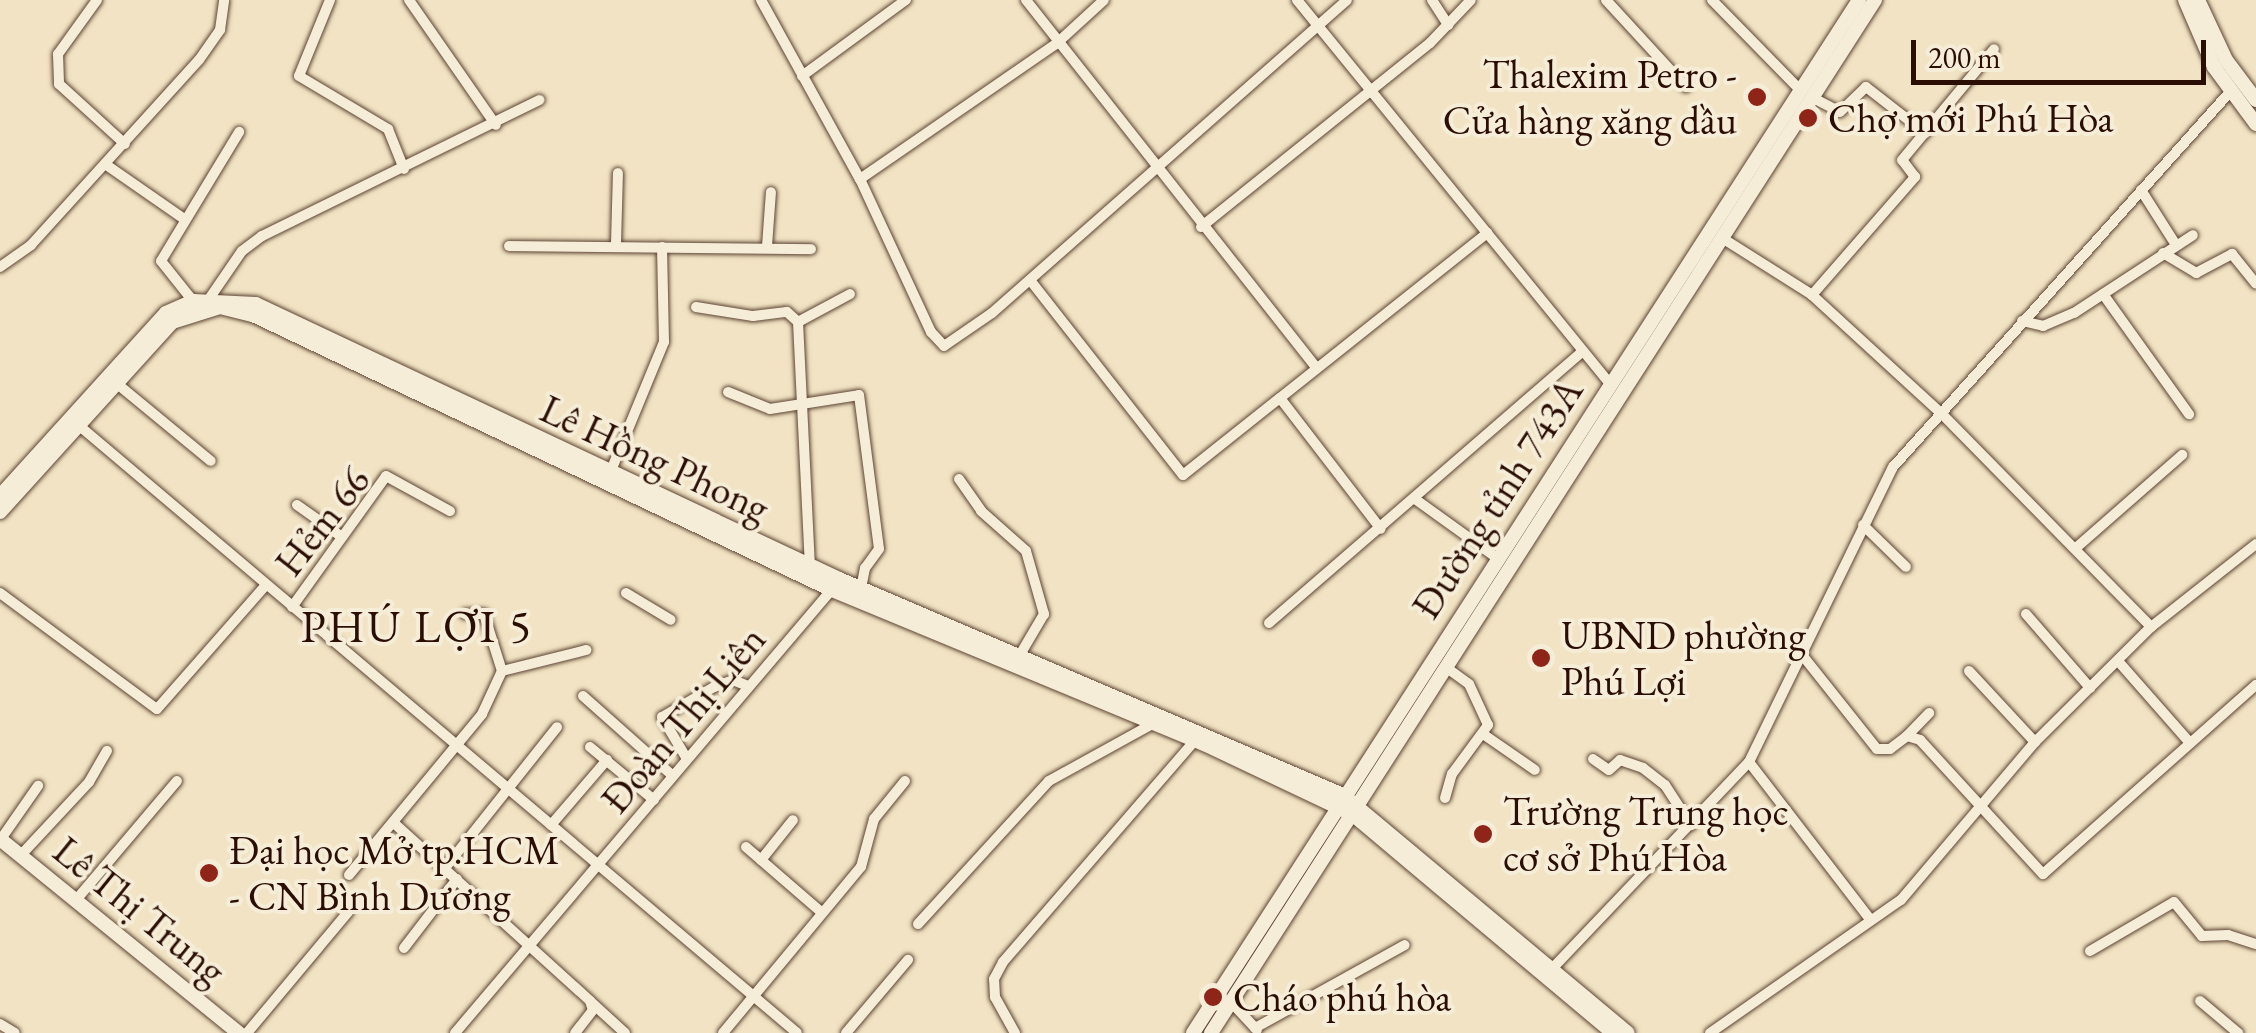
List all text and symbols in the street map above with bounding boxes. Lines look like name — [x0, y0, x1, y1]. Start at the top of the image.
scale bar — [1916, 20, 2211, 82]
text: 200 m — [1928, 38, 2001, 77]
place label: Thalexim Petro - Cửa hàng xăng dầu — [1443, 50, 1737, 144]
marker: Thalexim Petro - Cửa hàng xăng dầu — [1746, 86, 1768, 108]
place label: Chợ mới Phú Hòa — [1828, 94, 2114, 142]
marker: Chợ mới Phú Hòa — [1797, 107, 1819, 129]
street label: Đường tỉnh 743A — [1402, 369, 1592, 627]
street label: Lê Hồng Phong — [533, 384, 777, 532]
street label: Hẻm 66 — [264, 457, 380, 585]
district label: PHÚ LỢI 5 — [301, 600, 533, 654]
place label: UBND phường Phú Lợi — [1561, 611, 1806, 705]
street label: Đoàn Thị Liên — [591, 616, 775, 822]
marker: UBND phường Phú Lợi — [1530, 647, 1552, 669]
place label: Trường Trung học cơ sở Phú Hòa — [1503, 787, 1789, 881]
marker: Trường Trung học cơ sở Phú Hòa — [1472, 823, 1494, 845]
street label: Lê Thị Trung — [44, 826, 236, 994]
place label: Đại học Mở tp.HCM - CN Bình Dương — [229, 826, 559, 920]
marker: Đại học Mở tp.HCM - CN Bình Dương — [198, 862, 220, 884]
place label: Cháo phú hòa — [1233, 973, 1451, 1021]
marker: Cháo phú hòa — [1202, 986, 1224, 1008]

